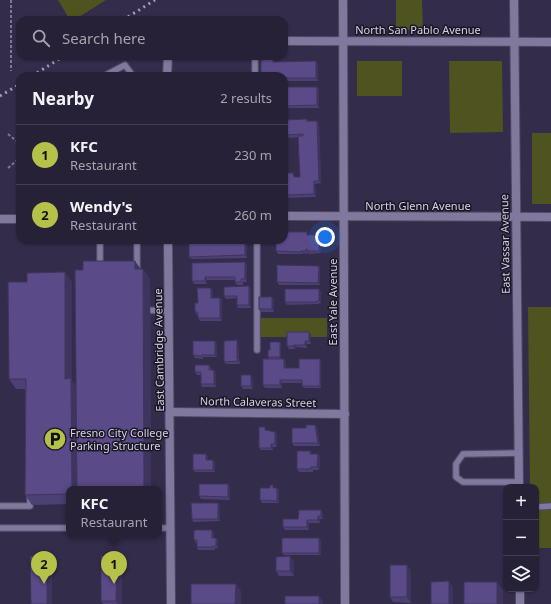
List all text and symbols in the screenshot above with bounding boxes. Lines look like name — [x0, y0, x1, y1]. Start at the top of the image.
search box — [16, 16, 288, 60]
street label: North San Pablo Avenue — [355, 22, 481, 37]
icon: search — [30, 27, 52, 49]
text: Search here — [62, 28, 145, 48]
text: Nearby — [32, 87, 94, 110]
text: 2 results — [220, 89, 272, 107]
text: KFC — [70, 136, 98, 156]
text: 1 — [41, 146, 49, 164]
text: 230 m — [234, 146, 272, 164]
text: Restaurant — [70, 156, 137, 174]
street label: East Vassar Avenue — [496, 194, 513, 294]
text: Wendy's — [70, 196, 133, 216]
street label: North Glenn Avenue — [365, 198, 471, 213]
text: 2 — [41, 206, 49, 224]
text: 260 m — [234, 206, 272, 224]
text: Restaurant — [70, 216, 137, 234]
your location — [315, 227, 335, 247]
street label: East Yale Avenue — [325, 259, 340, 345]
street label: East Cambridge Avenue — [150, 288, 167, 412]
street label: North Calaveras Street — [200, 393, 316, 410]
place label: Fresno City College Parking Structure — [70, 425, 169, 453]
parking icon: Fresno City College Parking Structure — [42, 426, 68, 452]
map controls — [503, 484, 539, 592]
button: + — [503, 484, 539, 520]
popup — [66, 486, 162, 538]
text: KFC — [81, 493, 108, 513]
text: Restaurant — [81, 513, 147, 531]
button: − — [503, 520, 539, 556]
pin: 2 — [31, 551, 57, 584]
pin: 1 — [101, 551, 127, 584]
button: layers — [503, 556, 539, 592]

